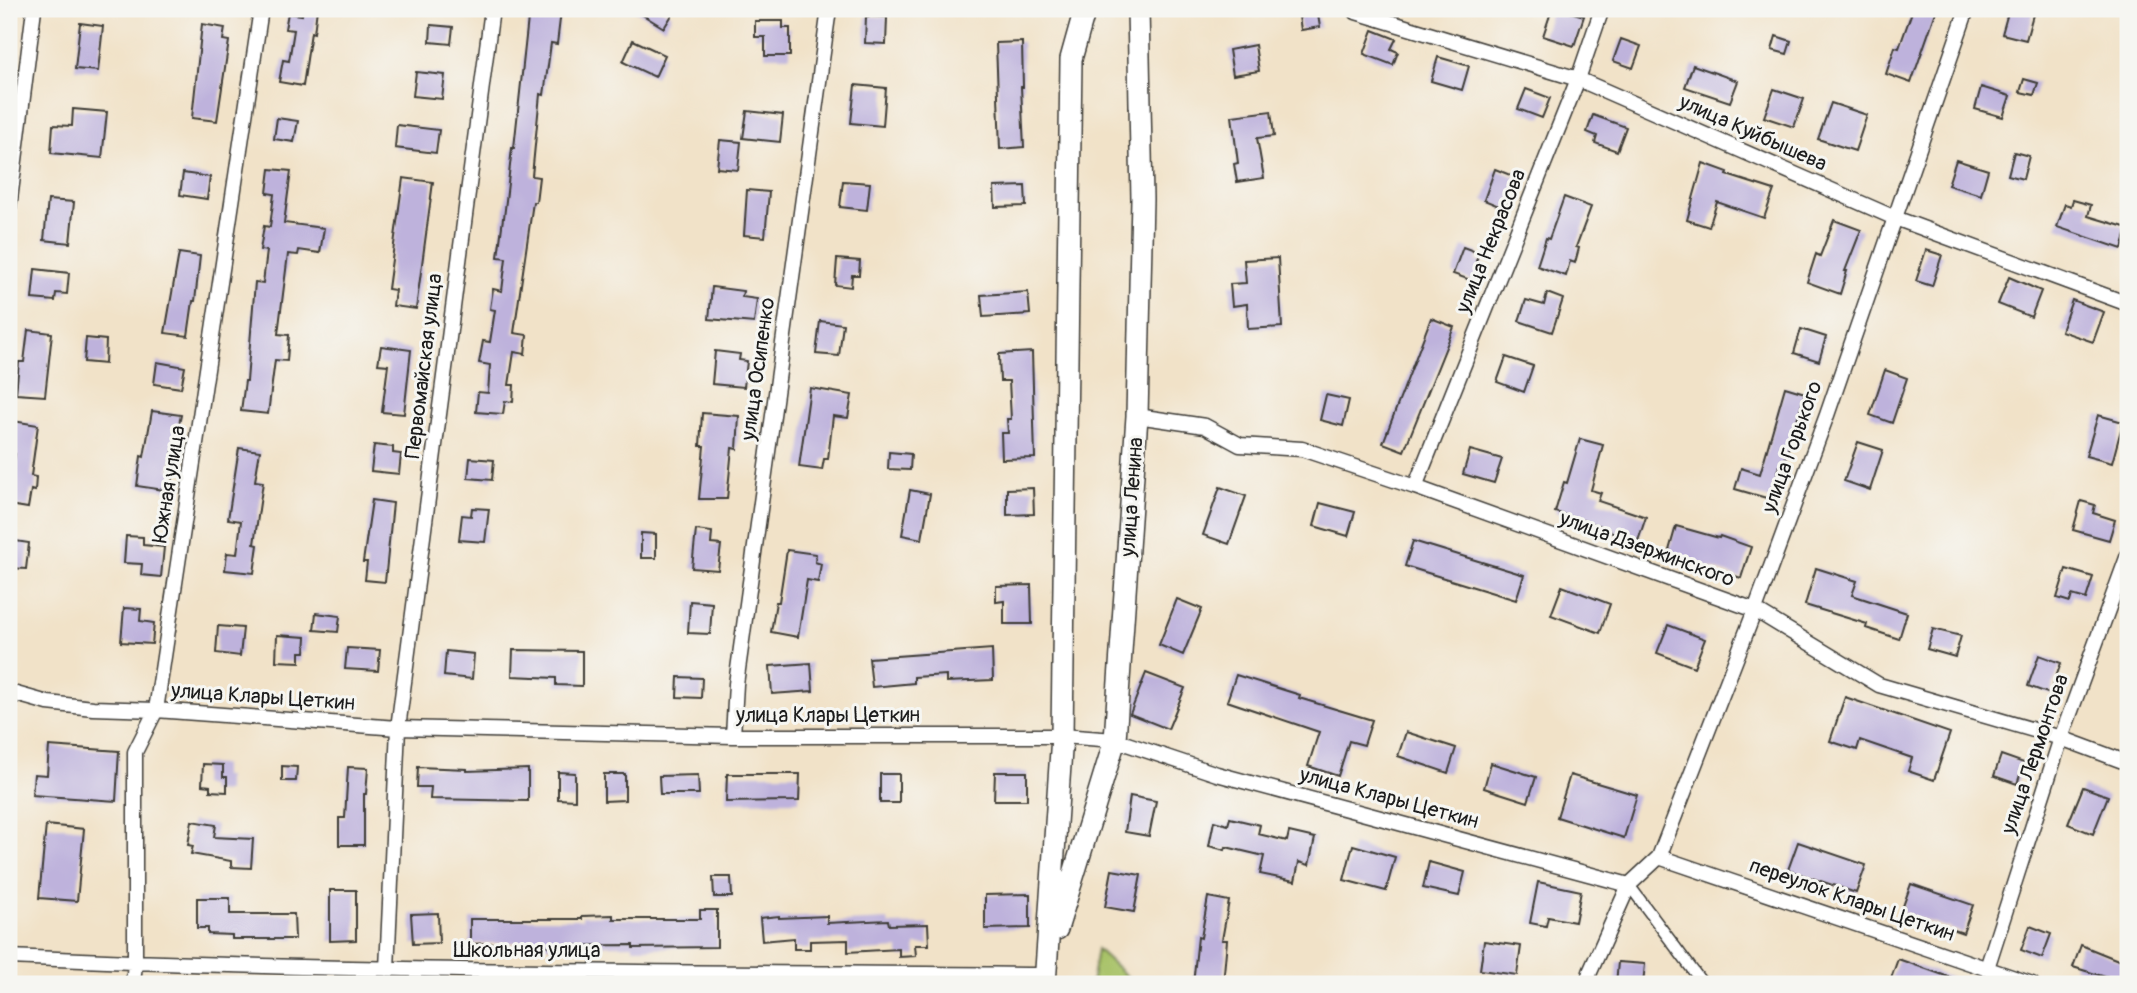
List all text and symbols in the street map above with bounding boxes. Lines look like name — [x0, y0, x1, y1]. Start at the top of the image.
street label: улица Куйбышева — [1674, 88, 1831, 178]
street label: улица Некрасова — [1449, 165, 1532, 318]
street label: Первомайская улица — [399, 272, 449, 460]
street label: улица Осипенко — [734, 296, 781, 443]
street label: улица Горького — [1755, 377, 1828, 518]
street label: Южная улица — [146, 423, 192, 545]
street label: улица Ленина — [1114, 436, 1150, 559]
street label: улица Дзержинского — [1555, 504, 1738, 593]
street label: улица Лермонтова — [1995, 671, 2075, 838]
street label: улица Клары Цеткин — [169, 677, 356, 717]
street label: улица Клары Цеткин — [735, 702, 920, 729]
street label: улица Клары Цеткин — [1296, 761, 1481, 835]
street label: переулок Клары Цеткин — [1746, 852, 1958, 948]
street label: Школьная улица — [454, 937, 600, 964]

